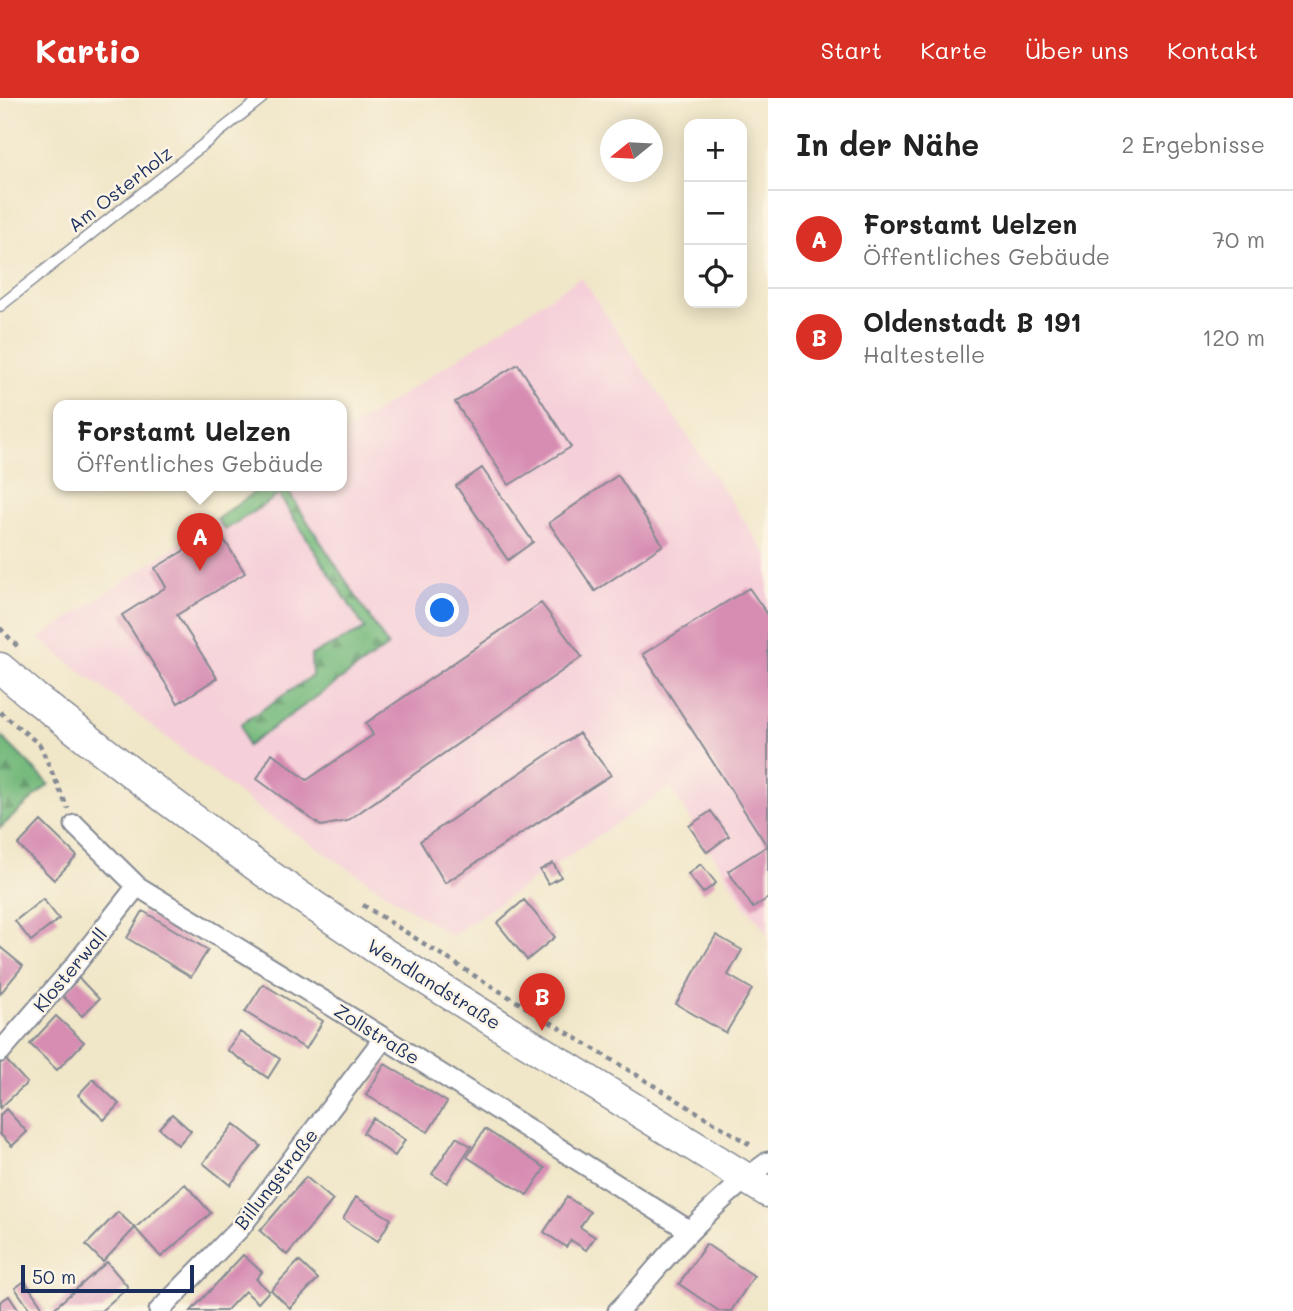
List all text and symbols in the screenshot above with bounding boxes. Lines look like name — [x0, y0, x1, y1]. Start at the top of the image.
text: Kartio — [35, 28, 140, 71]
text: Start — [820, 34, 882, 65]
text: Karte — [920, 34, 987, 65]
text: Über uns — [1025, 34, 1129, 65]
text: Kontakt — [1167, 34, 1258, 65]
north arrow — [600, 119, 663, 182]
map controls — [684, 119, 747, 308]
button: + — [684, 119, 747, 182]
text: In der Nähe — [796, 124, 979, 164]
text: 2 Ergebnisse — [1122, 129, 1265, 159]
street label: Am Osterholz — [62, 140, 177, 237]
button: − — [684, 182, 747, 245]
text: Forstamt Uelzen — [863, 207, 1077, 241]
text: A — [811, 224, 827, 254]
text: 70 m — [1212, 224, 1265, 254]
text: Öffentliches Gebäude — [863, 241, 1110, 271]
button: locate — [684, 245, 747, 308]
text: Oldenstadt B 191 — [863, 305, 1082, 339]
text: B — [811, 322, 827, 352]
text: 120 m — [1202, 322, 1265, 352]
text: Haltestelle — [863, 339, 985, 369]
popup — [53, 400, 347, 491]
text: Forstamt Uelzen — [77, 414, 291, 448]
text: Öffentliches Gebäude — [77, 448, 323, 478]
pin: A — [177, 513, 223, 571]
your location — [425, 593, 459, 627]
street label: Klosterwall — [27, 922, 112, 1017]
street label: Wendlandstraße — [363, 932, 506, 1035]
pin: B — [519, 973, 565, 1031]
street label: Zollstraße — [330, 997, 425, 1070]
street label: Billungstraße — [228, 1123, 323, 1234]
scale bar — [21, 1262, 194, 1294]
text: 50 m — [32, 1264, 76, 1289]

